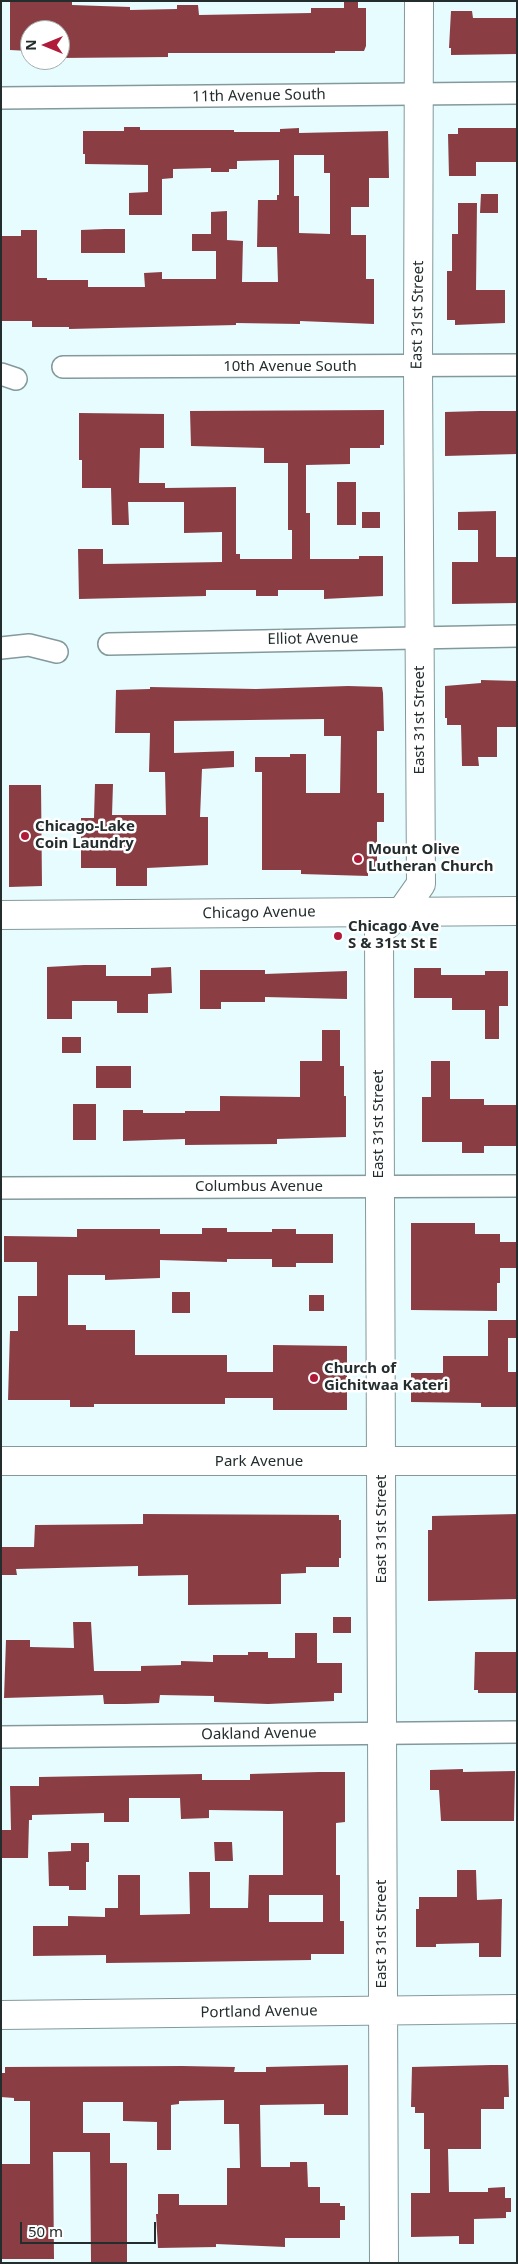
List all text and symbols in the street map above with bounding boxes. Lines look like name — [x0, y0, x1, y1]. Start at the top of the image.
north arrow — [20, 20, 70, 70]
text: N — [21, 39, 40, 51]
street label: 11th Avenue South — [192, 86, 326, 106]
street label: East 31st Street — [408, 260, 428, 370]
street label: 10th Avenue South — [223, 358, 357, 376]
street label: Elliot Avenue — [267, 629, 359, 649]
street label: East 31st Street — [411, 666, 429, 774]
place label: Chicago-Lake Coin Laundry — [35, 818, 135, 853]
marker: Chicago-Lake Coin Laundry — [19, 830, 31, 842]
place label: Mount Olive Lutheran Church — [368, 841, 493, 876]
marker: Mount Olive Lutheran Church — [352, 853, 364, 865]
street label: Chicago Avenue — [202, 903, 316, 923]
place label: Chicago Ave S & 31st St E — [348, 918, 439, 953]
marker: Chicago Ave S & 31st St E — [332, 930, 344, 942]
street label: East 31st Street — [370, 1070, 388, 1178]
street label: Columbus Avenue — [195, 1178, 323, 1196]
place label: Church of Gichitwaa Kateri — [324, 1360, 448, 1395]
marker: Church of Gichitwaa Kateri — [308, 1372, 320, 1384]
street label: Park Avenue — [215, 1453, 303, 1471]
street label: East 31st Street — [373, 1475, 391, 1583]
street label: Oakland Avenue — [201, 1724, 317, 1744]
street label: East 31st Street — [373, 1880, 391, 1988]
street label: Portland Avenue — [200, 2002, 318, 2022]
scale bar — [22, 2212, 159, 2244]
text: 50 m — [28, 2221, 63, 2241]

